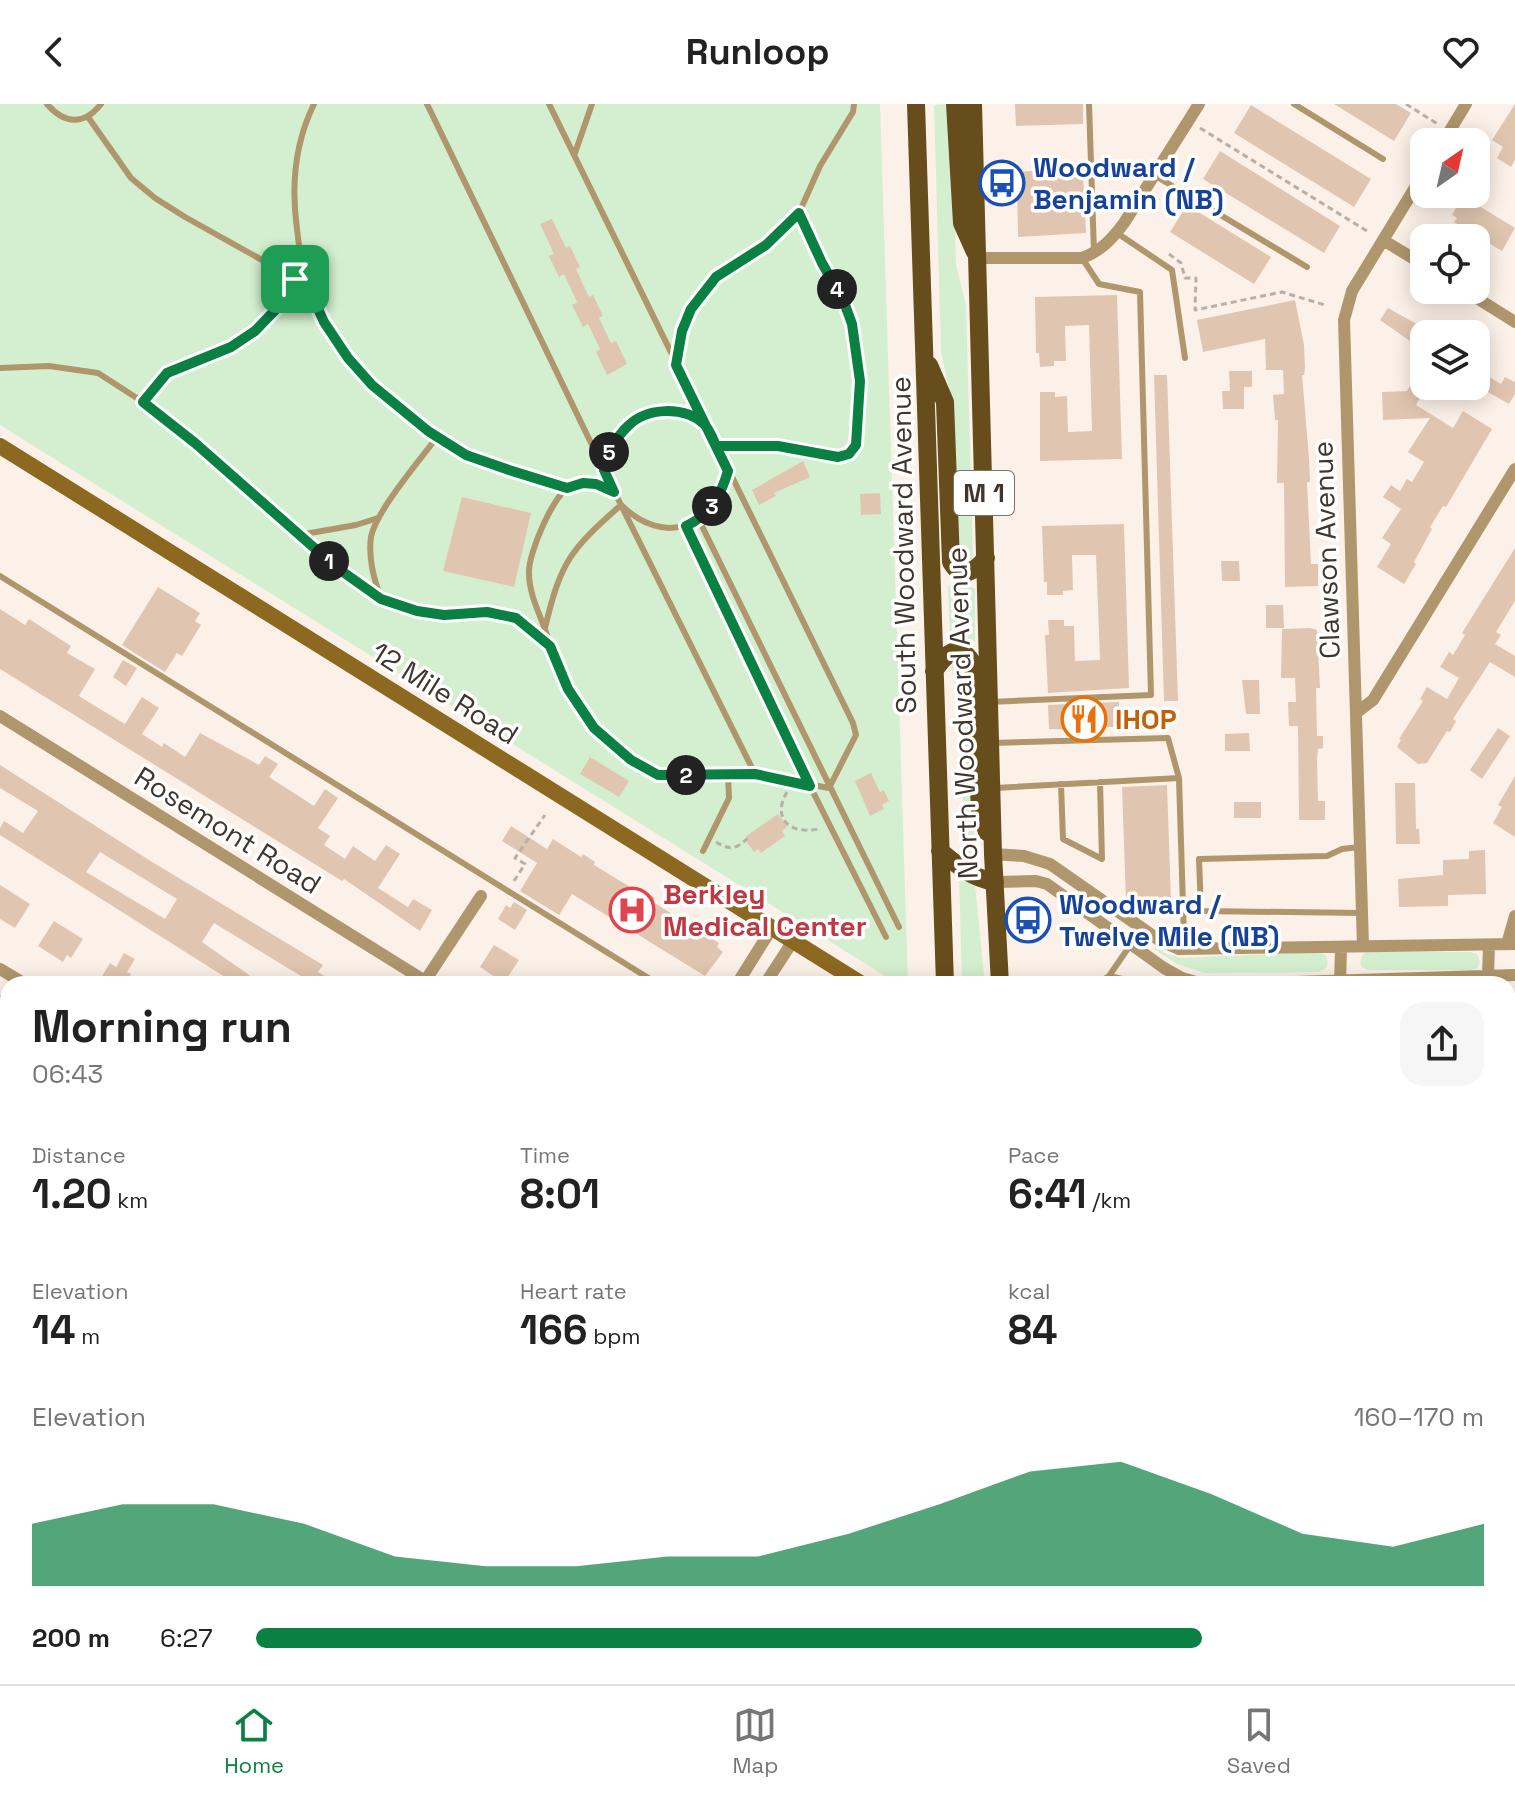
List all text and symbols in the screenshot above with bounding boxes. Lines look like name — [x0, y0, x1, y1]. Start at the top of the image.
text: Runloop — [686, 29, 829, 75]
icon: back — [32, 30, 76, 74]
icon: heart — [1439, 30, 1483, 74]
north arrow — [1410, 128, 1490, 208]
map controls — [1410, 128, 1490, 400]
place label: Woodward / Benjamin (NB) — [1033, 149, 1224, 217]
bus stop icon: Woodward / Benjamin (NB) — [978, 159, 1026, 207]
button: locate — [1410, 224, 1490, 304]
pin — [261, 245, 329, 313]
icon: arrive — [273, 257, 317, 301]
pin: 4 — [817, 269, 857, 309]
text: 4 — [830, 275, 844, 303]
button: layers — [1410, 320, 1490, 400]
street label: South Woodward Avenue — [882, 376, 924, 714]
pin: 5 — [589, 432, 629, 472]
text: 5 — [602, 438, 616, 466]
street label: Clawson Avenue — [1304, 440, 1348, 660]
road number: M 1 — [954, 471, 1014, 515]
pin: 3 — [692, 486, 732, 526]
text: 3 — [705, 492, 719, 520]
pin: 1 — [309, 541, 349, 581]
street label: North Woodward Avenue — [938, 546, 986, 880]
text: 1 — [324, 547, 334, 575]
street label: 12 Mile Road — [365, 634, 525, 752]
restaurant icon: IHOP — [1060, 695, 1108, 743]
place label: IHOP — [1115, 701, 1177, 737]
pin: 2 — [666, 755, 706, 795]
street label: Rosemont Road — [128, 758, 328, 902]
text: 2 — [679, 761, 693, 789]
place label: Berkley Medical Center — [663, 876, 867, 944]
hospital icon: Berkley Medical Center — [608, 886, 656, 934]
place label: Woodward / Twelve Mile (NB) — [1059, 886, 1279, 954]
bus stop icon: Woodward / Twelve Mile (NB) — [1004, 896, 1052, 944]
text: Morning run — [32, 999, 292, 1055]
button: share — [1400, 1002, 1484, 1086]
text: 06:43 — [32, 1057, 103, 1091]
text: Distance — [32, 1141, 126, 1169]
text: Time — [520, 1141, 570, 1169]
text: Pace — [1008, 1141, 1060, 1169]
text: 1.20 — [32, 1169, 112, 1220]
text: 8:01 — [520, 1169, 600, 1220]
text: 6:41 — [1008, 1169, 1087, 1220]
text: km — [112, 1186, 148, 1214]
text: /km — [1087, 1186, 1131, 1214]
text: Elevation — [32, 1277, 128, 1305]
text: Heart rate — [520, 1277, 627, 1305]
text: kcal — [1008, 1277, 1050, 1305]
text: 14 — [32, 1305, 76, 1356]
text: 166 — [520, 1305, 588, 1356]
text: 84 — [1008, 1305, 1057, 1356]
text: m — [76, 1322, 100, 1350]
text: bpm — [588, 1322, 640, 1350]
text: Elevation — [32, 1400, 146, 1434]
text: 160–170 m — [1354, 1400, 1484, 1434]
text: 200 m — [32, 1621, 110, 1655]
text: 6:27 — [160, 1621, 213, 1655]
tab: Home — [224, 1703, 284, 1779]
tab: Map — [732, 1703, 778, 1779]
tab: Saved — [1227, 1703, 1291, 1779]

